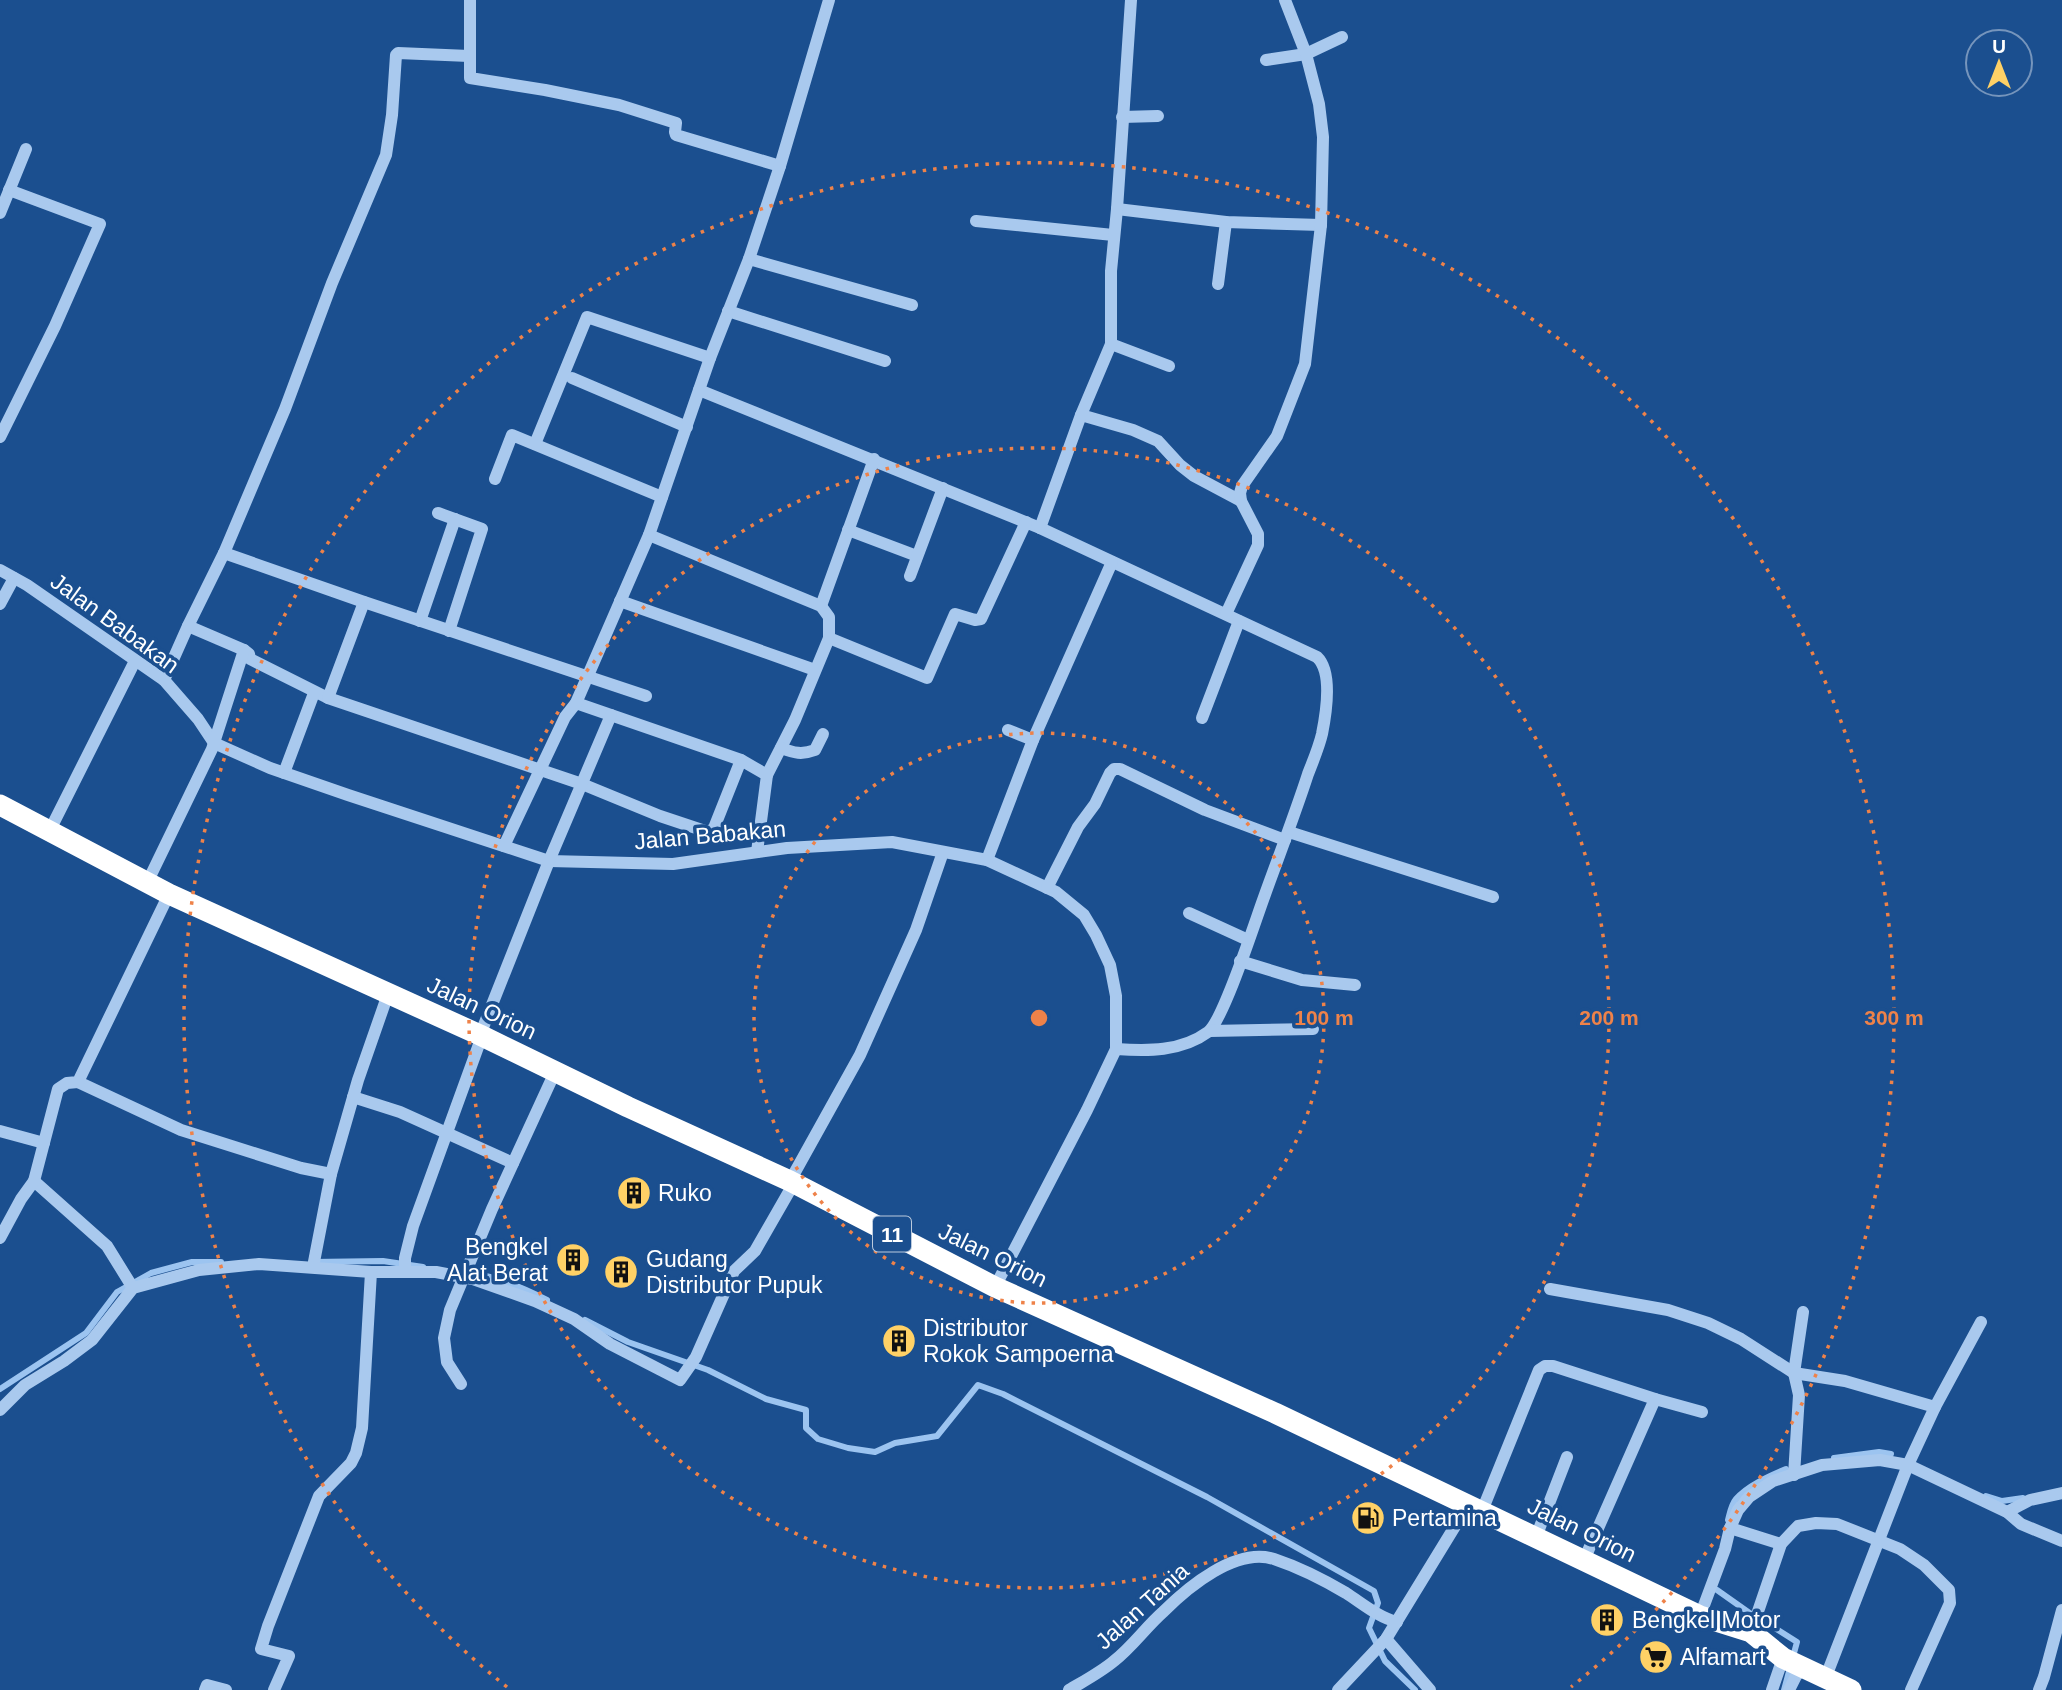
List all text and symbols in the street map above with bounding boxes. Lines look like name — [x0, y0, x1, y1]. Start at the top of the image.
north arrow — [1964, 28, 2034, 98]
text: U — [1992, 36, 2006, 57]
street label: Jalan Babakan — [46, 568, 184, 678]
street label: Jalan Babakan — [633, 815, 787, 855]
street label: Jalan Orion — [423, 971, 541, 1045]
centre of rings — [1027, 1006, 1051, 1030]
text: 100 m — [1294, 1006, 1354, 1029]
text: 200 m — [1579, 1006, 1639, 1029]
text: 300 m — [1864, 1006, 1924, 1029]
building icon: Ruko — [615, 1174, 653, 1212]
place label: Ruko — [658, 1180, 712, 1206]
road number: 11 — [873, 1216, 911, 1252]
street label: Jalan Orion — [934, 1218, 1052, 1292]
place label: Bengkel Alat Berat — [447, 1234, 549, 1286]
building icon: Bengkel Alat Berat — [554, 1241, 592, 1279]
place label: Gudang Distributor Pupuk — [646, 1246, 823, 1298]
building icon: Gudang Distributor Pupuk — [602, 1253, 640, 1291]
place label: Distributor Rokok Sampoerna — [923, 1315, 1114, 1367]
building icon: Distributor Rokok Sampoerna — [880, 1322, 918, 1360]
street label: Jalan Orion — [1523, 1493, 1641, 1567]
fuel station icon: Pertamina — [1349, 1499, 1387, 1537]
place label: Pertamina — [1392, 1505, 1497, 1531]
street label: Jalan Tania — [1090, 1557, 1194, 1654]
building icon: Bengkel Motor — [1588, 1601, 1626, 1639]
place label: Bengkel Motor — [1632, 1607, 1781, 1633]
supermarket icon: Alfamart — [1637, 1638, 1675, 1676]
place label: Alfamart — [1680, 1644, 1766, 1670]

